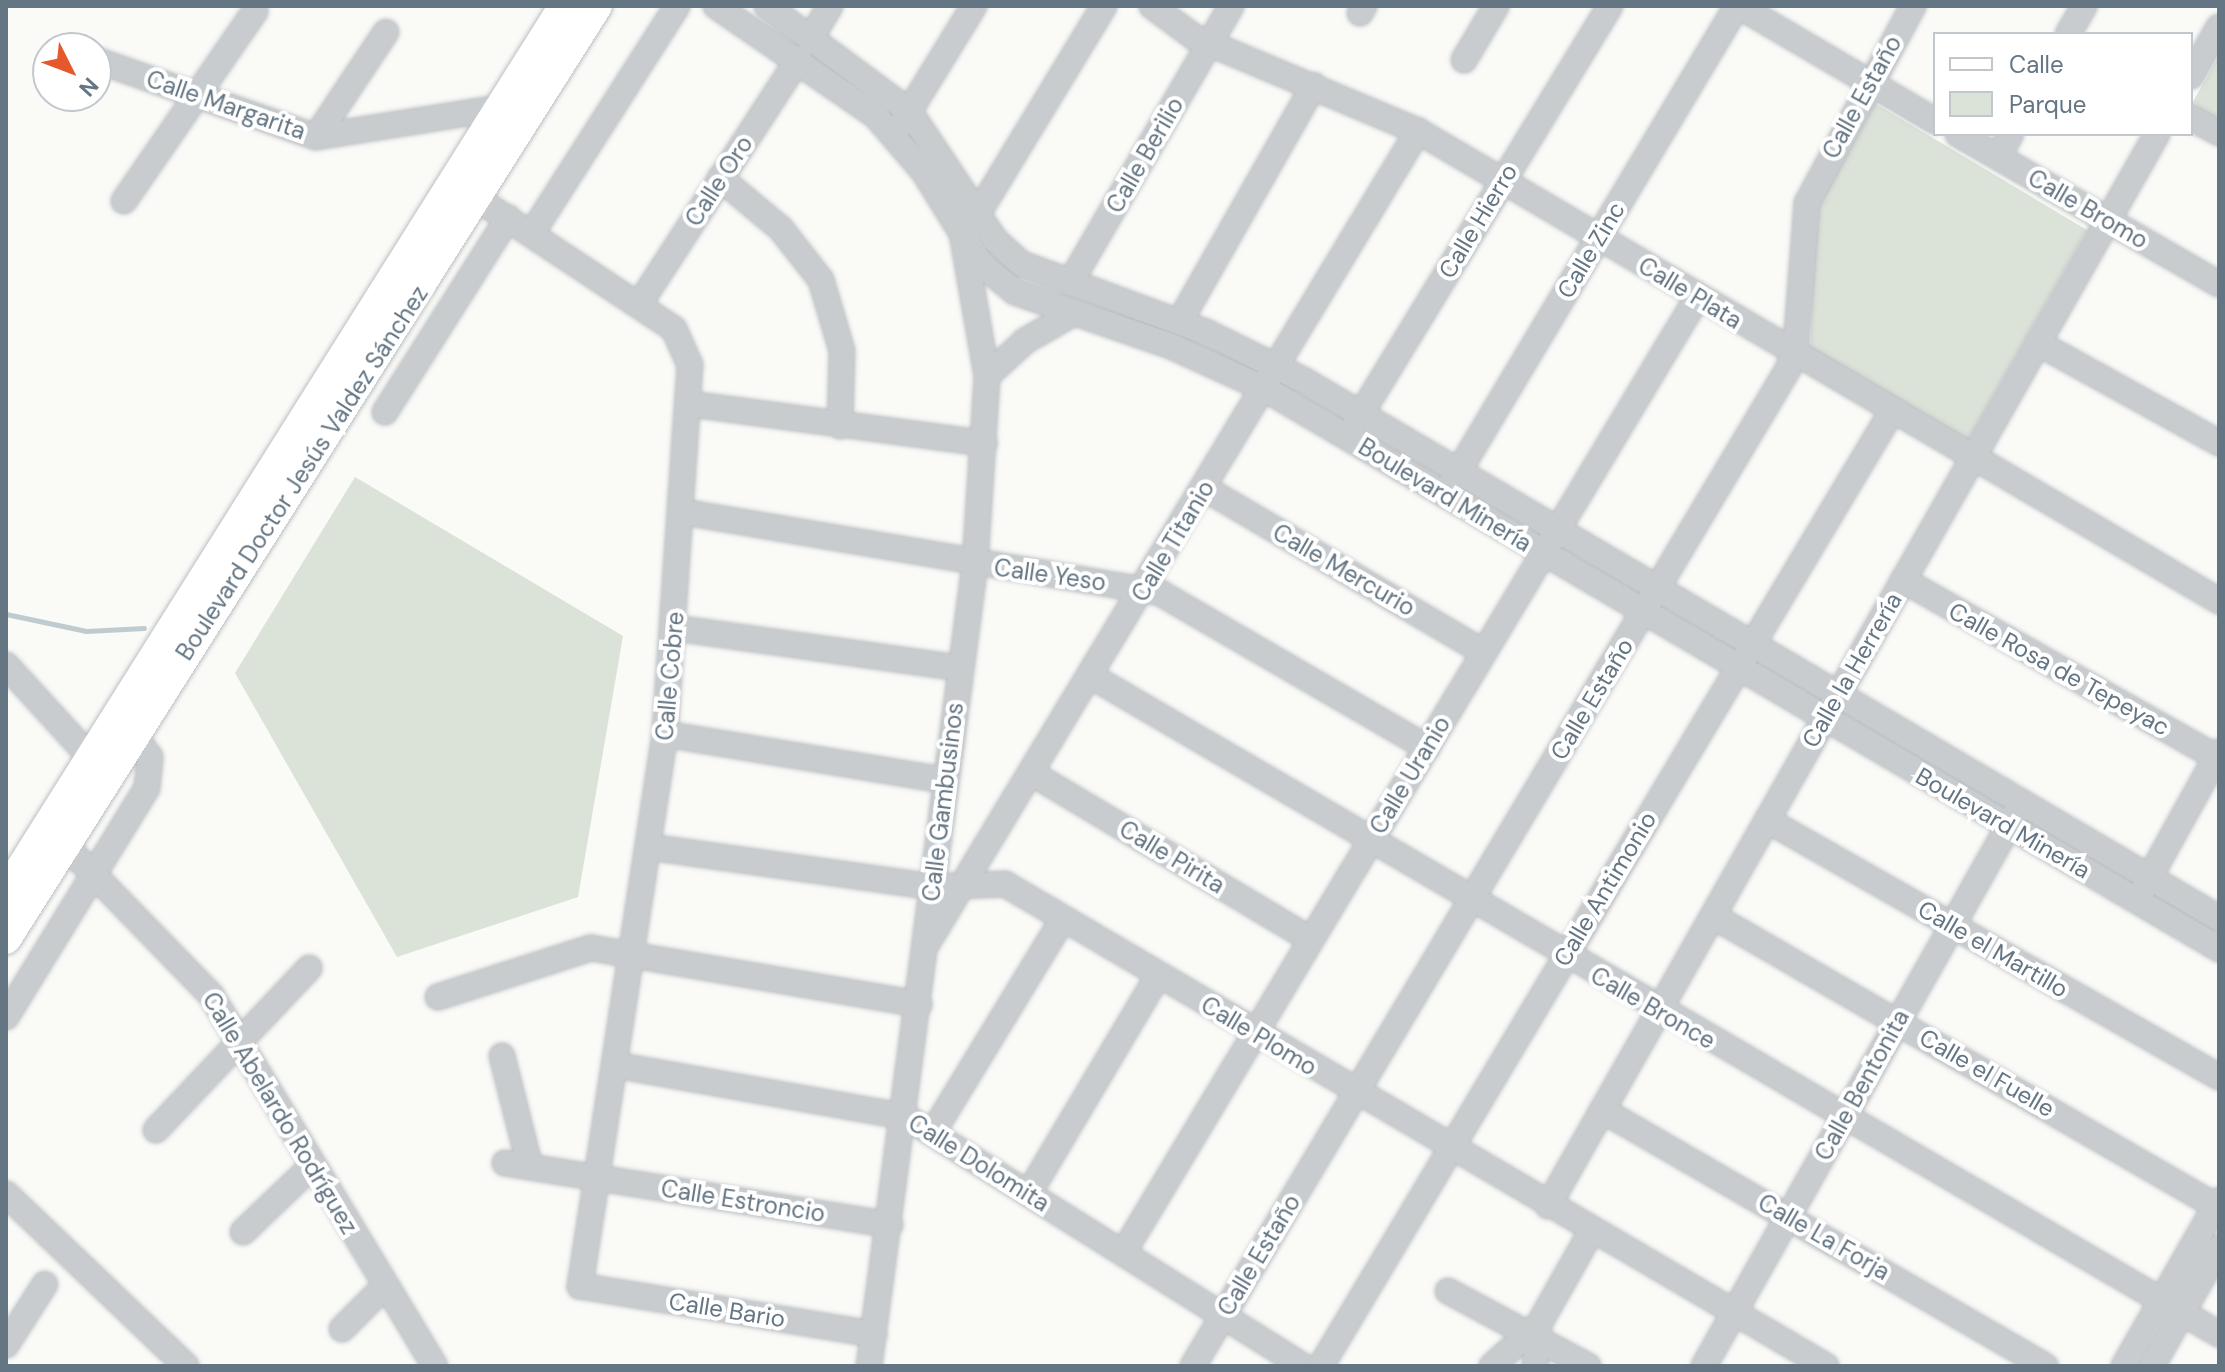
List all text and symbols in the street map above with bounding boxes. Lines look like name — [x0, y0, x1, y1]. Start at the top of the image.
street label: Calle Estaño — [1816, 30, 1908, 164]
north arrow — [32, 32, 112, 112]
legend — [1933, 32, 2193, 136]
text: Calle — [2009, 49, 2064, 80]
street label: Calle Margarita — [143, 64, 309, 146]
text: N — [73, 71, 105, 103]
text: Parque — [2009, 89, 2086, 120]
street label: Calle Berilio — [1100, 92, 1190, 218]
street label: Calle Oro — [679, 130, 759, 232]
street label: Calle Hierro — [1433, 159, 1523, 283]
street label: Calle Bromo — [2023, 163, 2153, 255]
street label: Calle Zinc — [1551, 197, 1631, 303]
street label: Calle Plata — [1633, 251, 1747, 335]
street label: Boulevard Doctor Jesús Valdez Sánchez — [170, 280, 434, 666]
street label: Boulevard Minería — [1353, 432, 1537, 558]
street label: Calle Titanio — [1126, 475, 1220, 607]
street label: Calle Mercurio — [1268, 518, 1420, 622]
street label: Calle Yeso — [992, 553, 1108, 597]
street label: Calle la Herrería — [1796, 587, 1908, 753]
street label: Calle Rosa de Tepeyac — [1944, 596, 2174, 742]
street label: Calle Cobre — [650, 610, 690, 742]
street label: Calle Estaño — [1544, 633, 1640, 765]
street label: Calle Gambusinos — [917, 701, 969, 903]
street label: Calle Uranio — [1364, 711, 1456, 839]
street label: Boulevard Minería — [1911, 761, 2095, 885]
street label: Calle Antimonio — [1548, 806, 1662, 972]
street label: Calle Pirita — [1114, 814, 1230, 900]
street label: Calle el Martillo — [1913, 894, 2073, 1004]
street label: Calle Bronce — [1586, 961, 1720, 1055]
street label: Calle Abelardo Rodríguez — [196, 987, 364, 1239]
street label: Calle Plomo — [1196, 990, 1322, 1082]
street label: Calle Bentonita — [1809, 1004, 1915, 1166]
street label: Calle el Fuelle — [1914, 1023, 2060, 1123]
street label: Calle Dolomita — [903, 1108, 1055, 1218]
street label: Calle Estroncio — [659, 1174, 827, 1228]
street label: Calle La Forja — [1753, 1188, 1895, 1286]
street label: Calle Estaño — [1211, 1189, 1307, 1321]
street label: Calle Bario — [667, 1287, 787, 1333]

